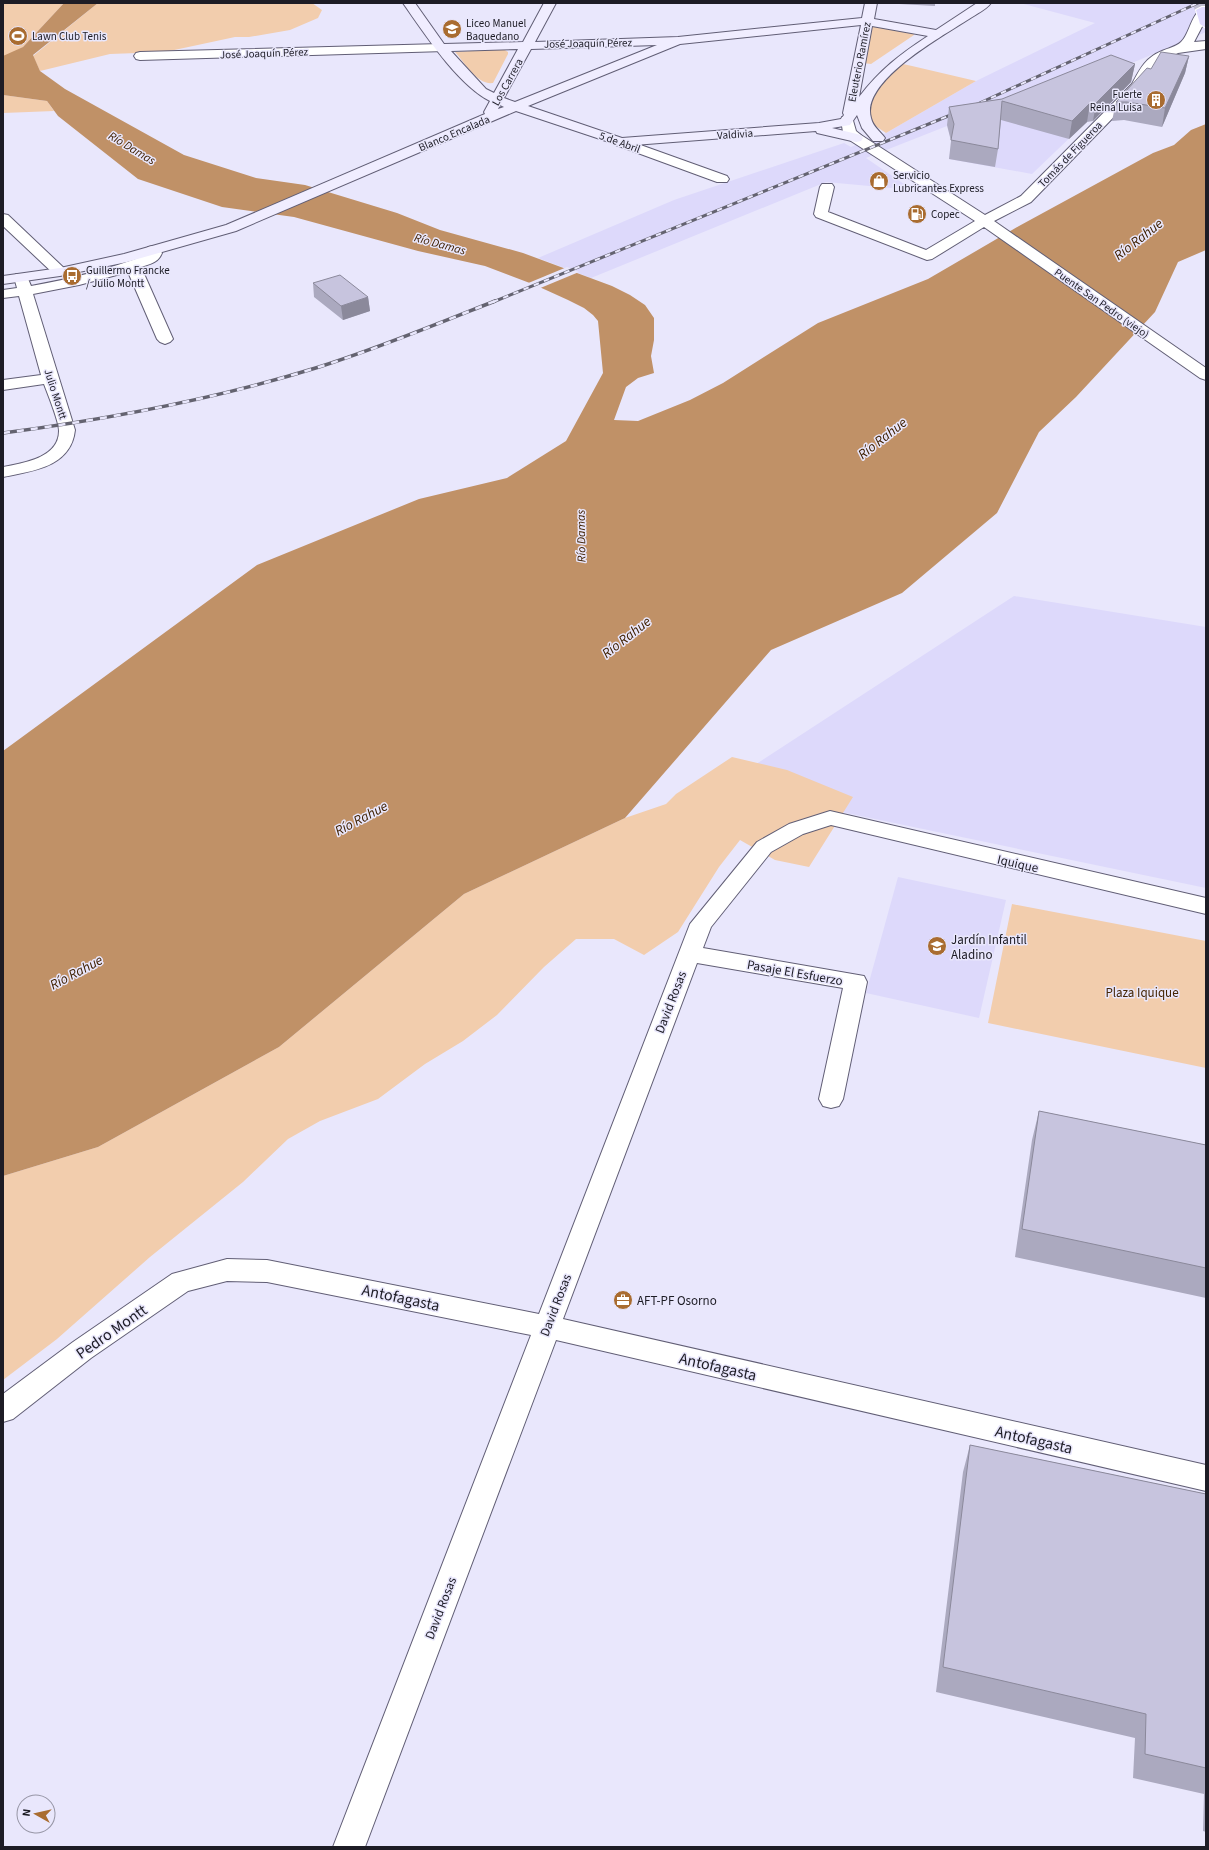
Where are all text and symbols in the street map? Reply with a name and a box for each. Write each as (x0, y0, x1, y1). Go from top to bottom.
place label: Liceo Manuel Baquedano (466, 16, 526, 44)
school or university icon: Liceo Manuel Baquedano (441, 18, 463, 40)
street label: Eleuterio Ramírez (844, 21, 875, 103)
sports icon: Lawn Club Tenis (7, 25, 29, 47)
place label: Lawn Club Tenis (32, 29, 107, 44)
street label: José Joaquín Pérez (544, 35, 633, 52)
street label: José Joaquín Pérez (220, 44, 309, 63)
street label: Los Carrera (488, 56, 527, 109)
place label: Fuerte Reina Luisa (1090, 87, 1143, 115)
building icon: Fuerte Reina Luisa (1145, 89, 1167, 111)
street label: Blanco Encalada (416, 112, 492, 155)
street label: Tomás de Figueroa (1035, 118, 1106, 191)
street label: Valdivia (717, 126, 753, 143)
water label: Río Damas (105, 128, 159, 169)
street label: 5 de Abril (597, 128, 643, 157)
place label: Servicio Lubricantes Express (893, 168, 984, 196)
shop icon: Servicio Lubricantes Express (868, 170, 890, 192)
fuel station icon: Copec (906, 203, 928, 225)
place label: Copec (931, 207, 960, 222)
water label: Río Rahue (1110, 214, 1168, 265)
water label: Río Damas (412, 229, 468, 260)
place label: Guillermo Francke / Julio Montt (86, 263, 170, 291)
bus stop icon: Guillermo Francke / Julio Montt (61, 265, 83, 287)
street label: Puente San Pedro (viejo) (1051, 265, 1152, 342)
street label: Julio Montt (40, 367, 71, 422)
water label: Río Rahue (854, 413, 912, 464)
water label: Río Damas (573, 509, 590, 562)
water label: Río Rahue (598, 612, 656, 663)
water label: Río Rahue (331, 796, 392, 841)
street label: Iquique (995, 851, 1040, 877)
place label: Jardín Infantil Aladino (951, 931, 1027, 964)
school or university icon: Jardín Infantil Aladino (926, 935, 948, 957)
water label: Río Rahue (46, 950, 107, 995)
street label: Pasaje El Esfuerzo (746, 956, 844, 990)
street label: David Rosas (651, 968, 691, 1036)
park label: Plaza Iquique (1105, 984, 1179, 1002)
street label: David Rosas (536, 1271, 576, 1339)
street label: Antofagasta (360, 1279, 442, 1317)
office icon: AFT-PF Osorno (612, 1289, 634, 1311)
place label: AFT-PF Osorno (637, 1292, 717, 1310)
street label: Pedro Montt (72, 1299, 152, 1364)
street label: Antofagasta (677, 1347, 759, 1387)
street label: Antofagasta (993, 1420, 1075, 1460)
street label: David Rosas (421, 1574, 461, 1642)
north arrow (16, 1794, 56, 1834)
text: N (19, 1808, 35, 1817)

